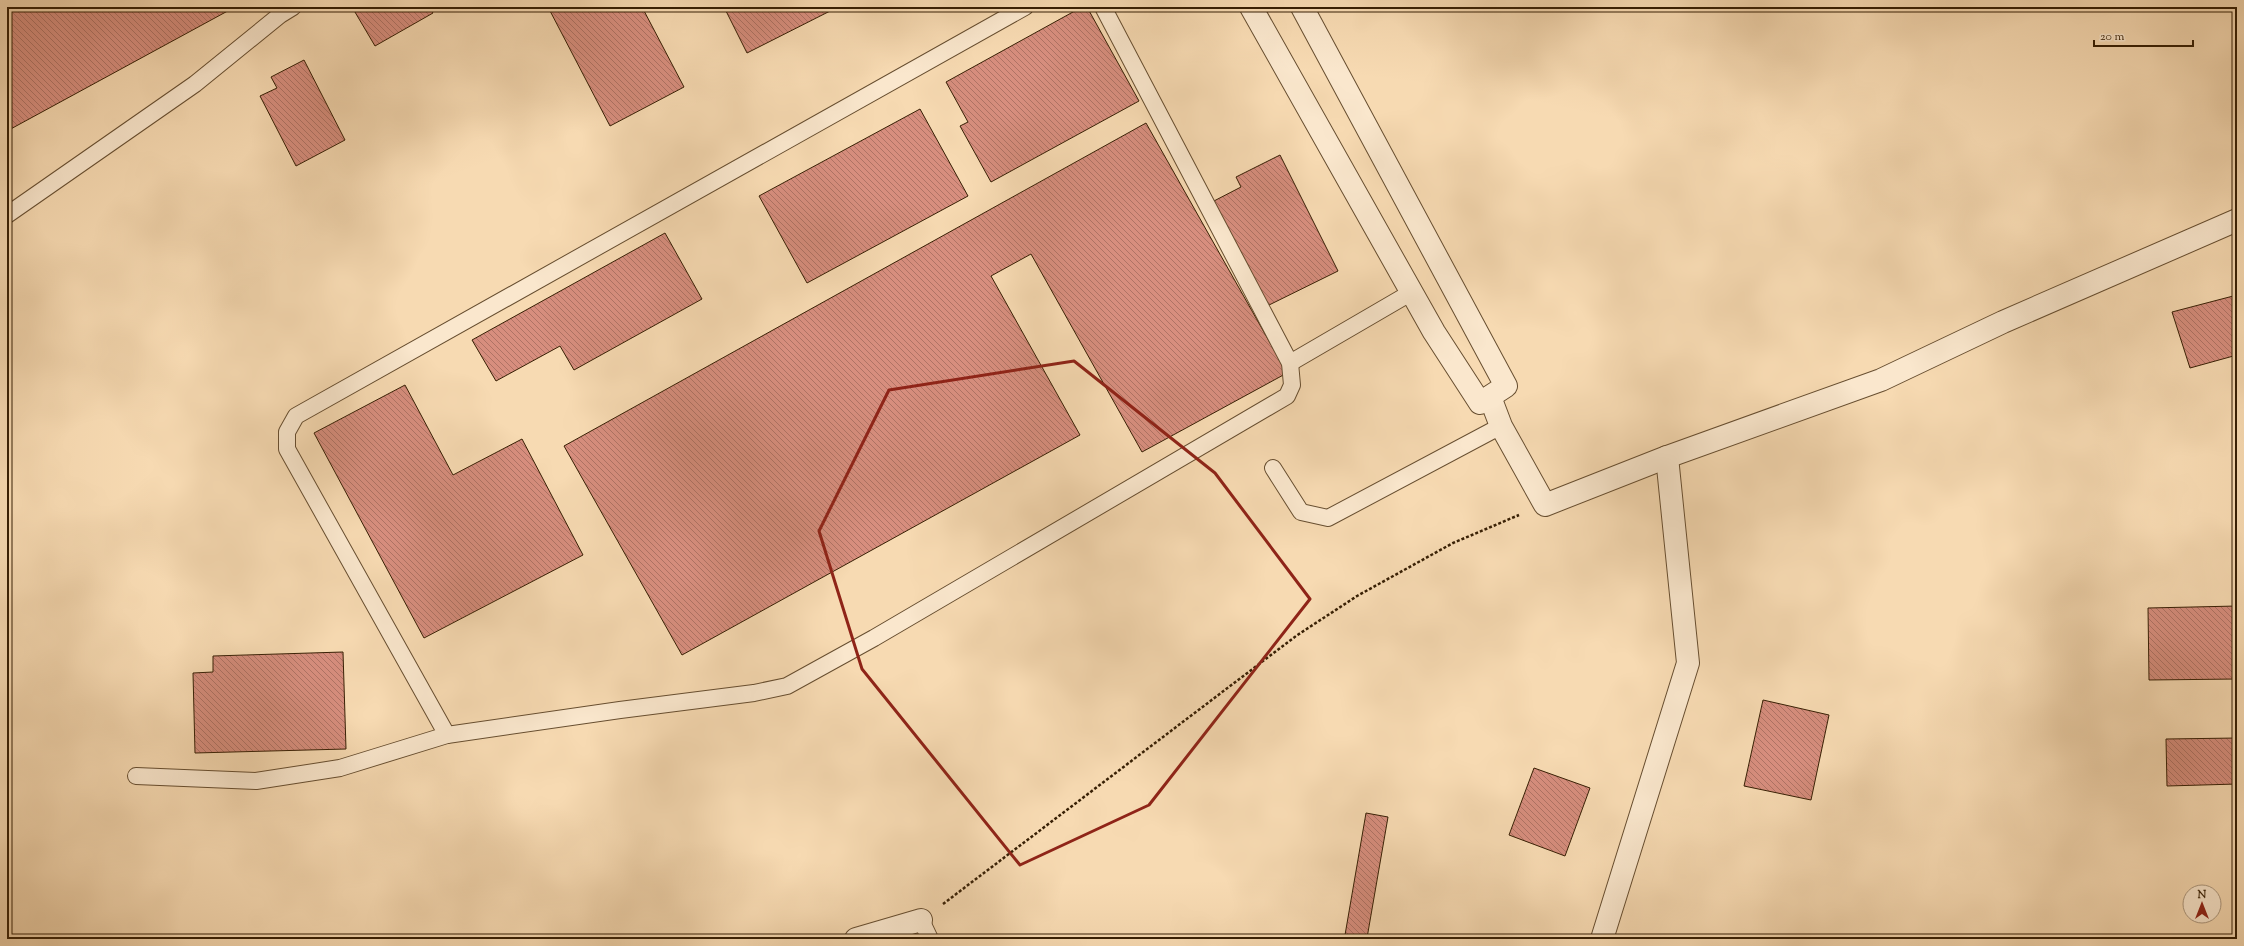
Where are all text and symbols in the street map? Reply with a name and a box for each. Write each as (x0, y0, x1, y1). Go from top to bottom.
scale bar (2094, 22, 2193, 48)
text: 20 m (2100, 28, 2125, 46)
north arrow (2182, 884, 2222, 924)
text: N (2197, 887, 2207, 903)

